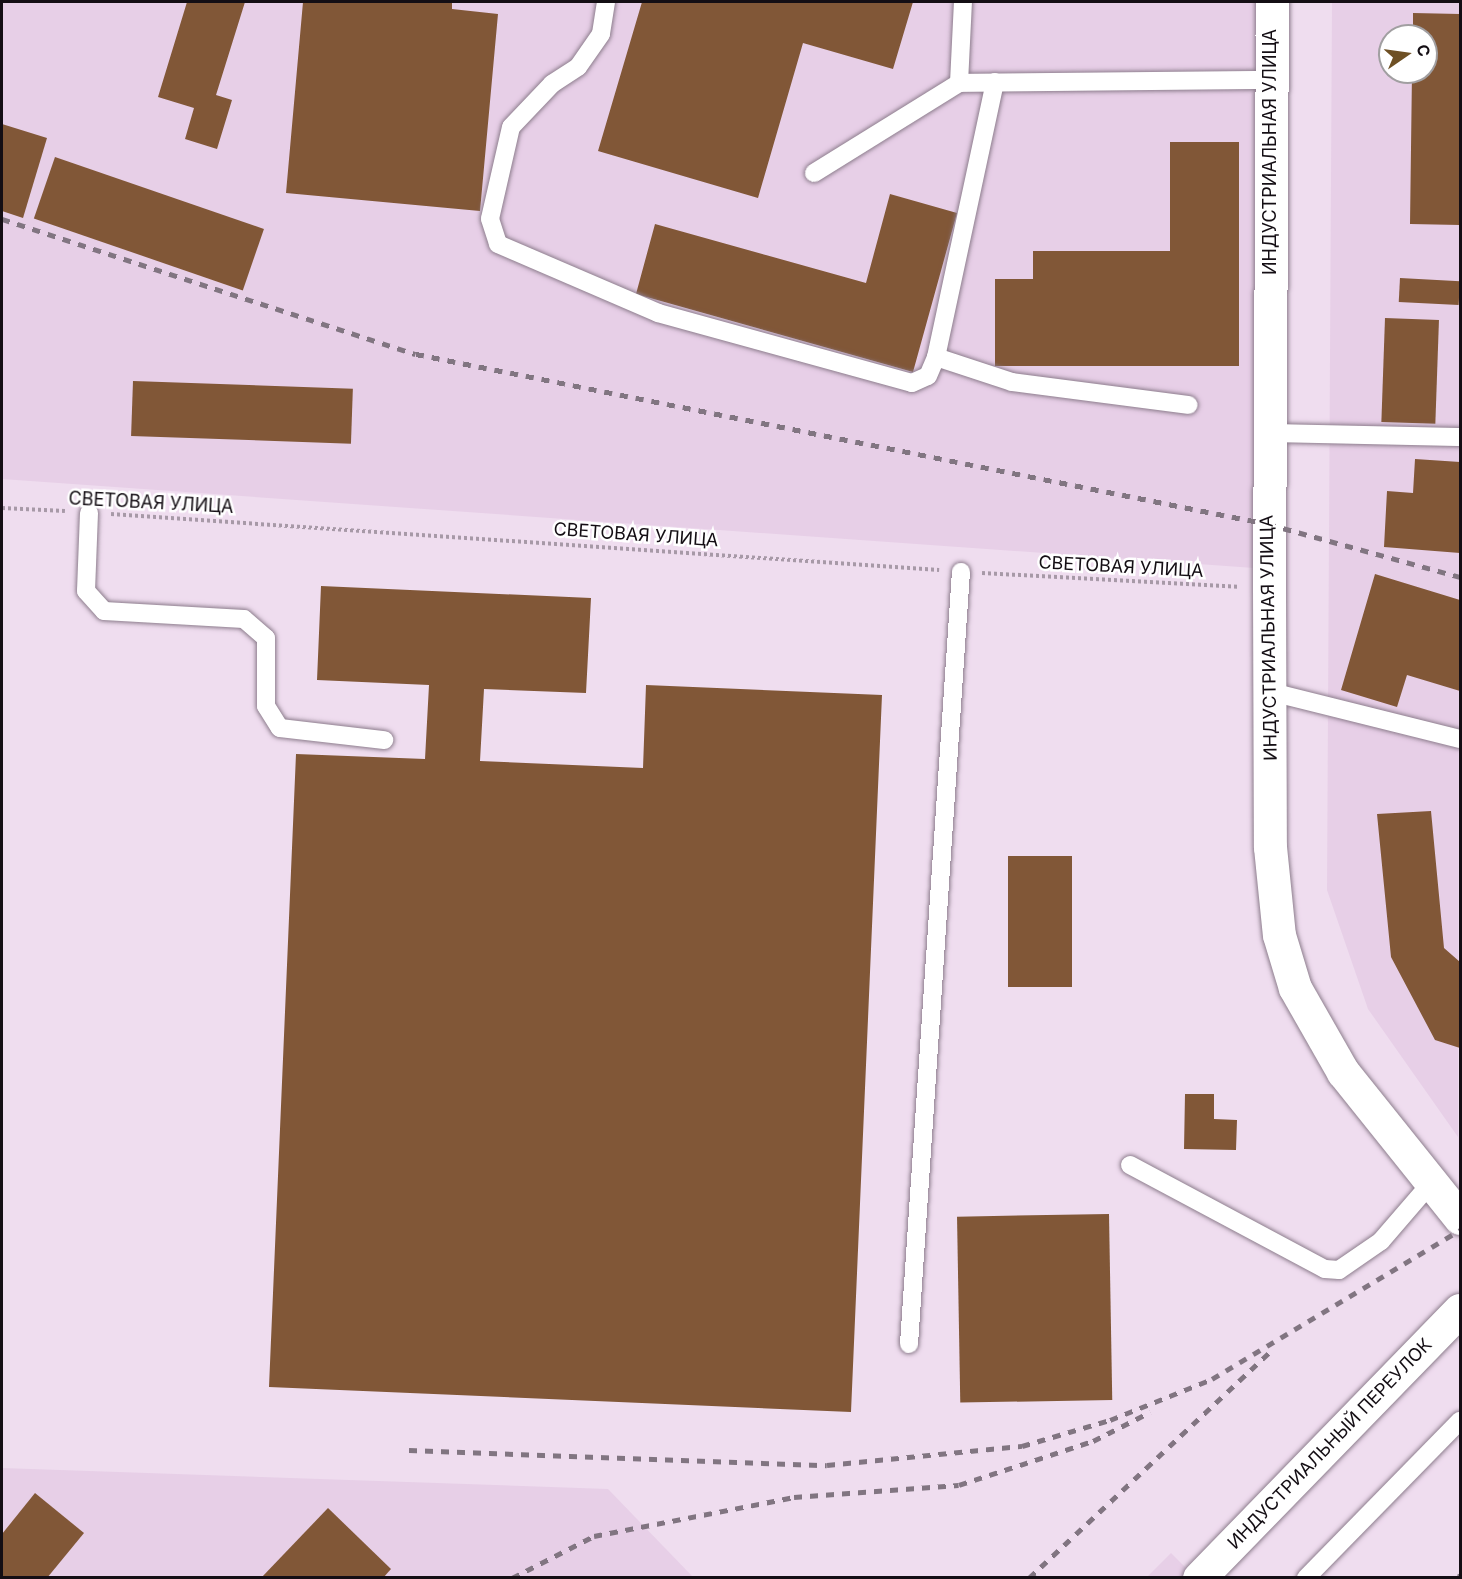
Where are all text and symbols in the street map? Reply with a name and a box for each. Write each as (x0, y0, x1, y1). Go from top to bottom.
north arrow (1378, 24, 1438, 84)
street label: ИНДУСТРИАЛЬНАЯ УЛИЦА (1259, 29, 1281, 275)
text: С (1413, 42, 1435, 58)
street label: СВЕТОВАЯ УЛИЦА (68, 488, 234, 518)
street label: ИНДУСТРИАЛЬНАЯ УЛИЦА (1256, 515, 1282, 761)
street label: СВЕТОВАЯ УЛИЦА (553, 518, 719, 552)
street label: СВЕТОВАЯ УЛИЦА (1038, 552, 1204, 582)
street label: ИНДУСТРИАЛЬНЫЙ ПЕРЕУЛОК (1223, 1334, 1437, 1554)

